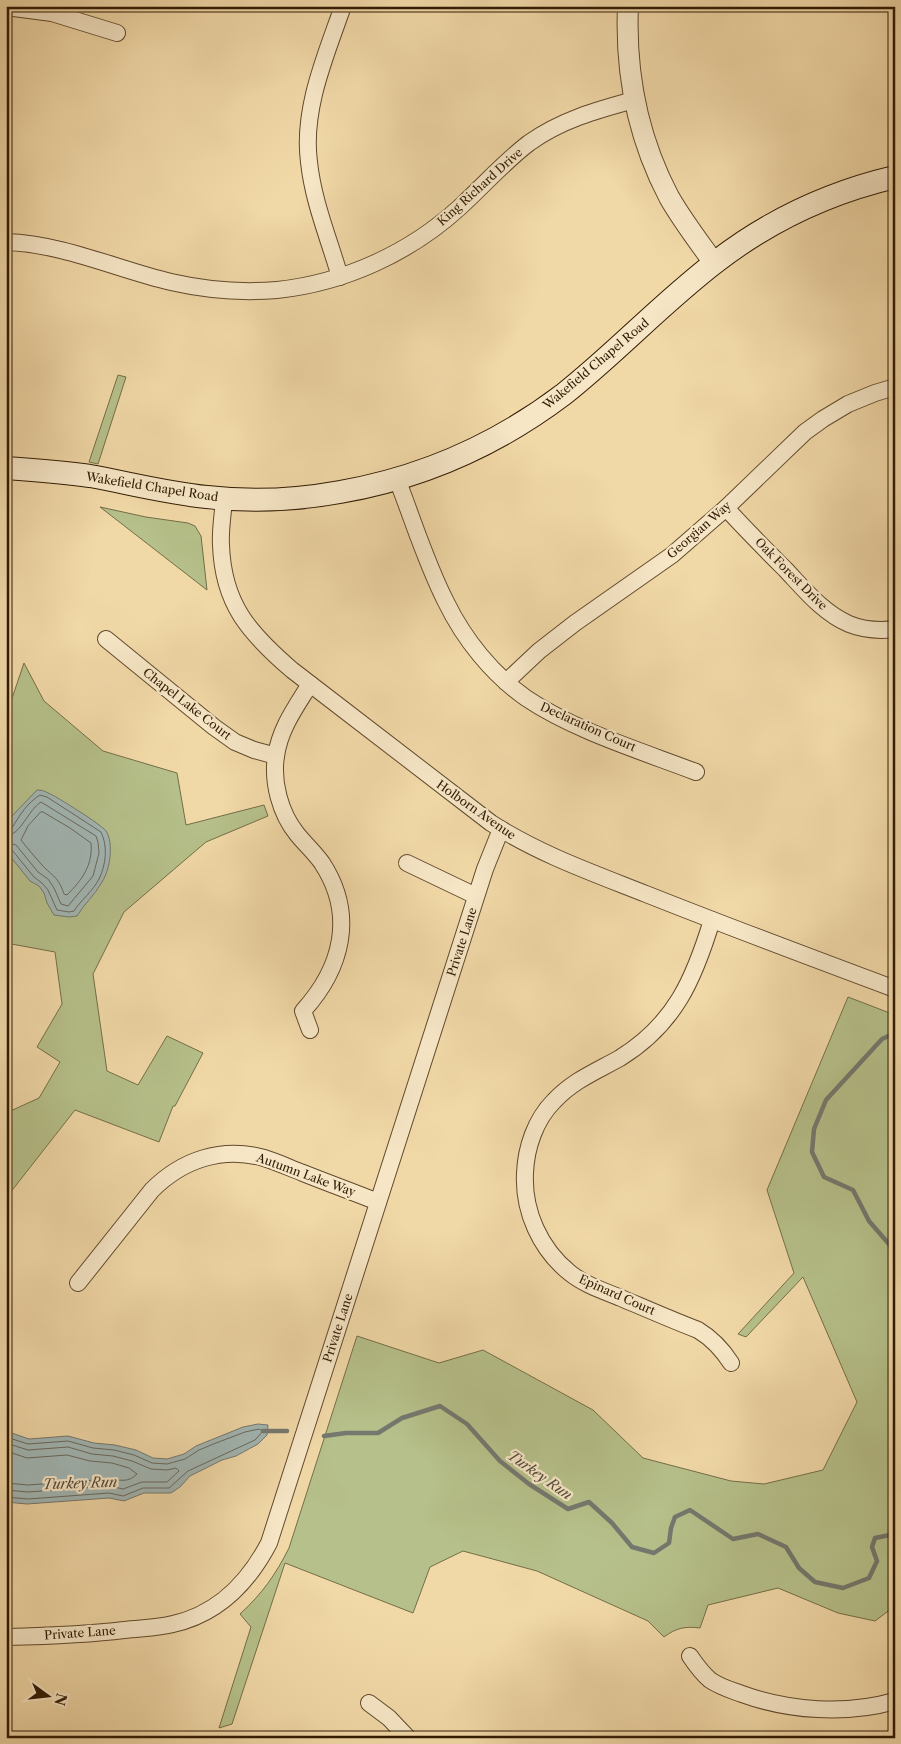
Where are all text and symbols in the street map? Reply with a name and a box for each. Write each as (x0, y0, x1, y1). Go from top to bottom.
street label: King Richard Drive (434, 144, 525, 229)
street label: Wakefield Chapel Road (539, 314, 652, 413)
street label: Wakefield Chapel Road (84, 468, 220, 504)
street label: Georgian Way (664, 497, 734, 562)
street label: Oak Forest Drive (752, 534, 831, 613)
street label: Chapel Lake Court (140, 664, 235, 743)
street label: Declaration Court (538, 699, 639, 755)
street label: Holborn Avenue (434, 777, 519, 843)
street label: Private Lane (443, 905, 480, 978)
street label: Autumn Lake Way (254, 1149, 358, 1200)
street label: Epinard Court (577, 1271, 658, 1318)
street label: Private Lane (319, 1291, 356, 1364)
water label: Turkey Run (504, 1446, 576, 1504)
water label: Turkey Run (42, 1473, 118, 1493)
street label: Private Lane (44, 1623, 116, 1642)
north arrow (22, 1672, 72, 1722)
text: N (50, 1691, 71, 1708)

